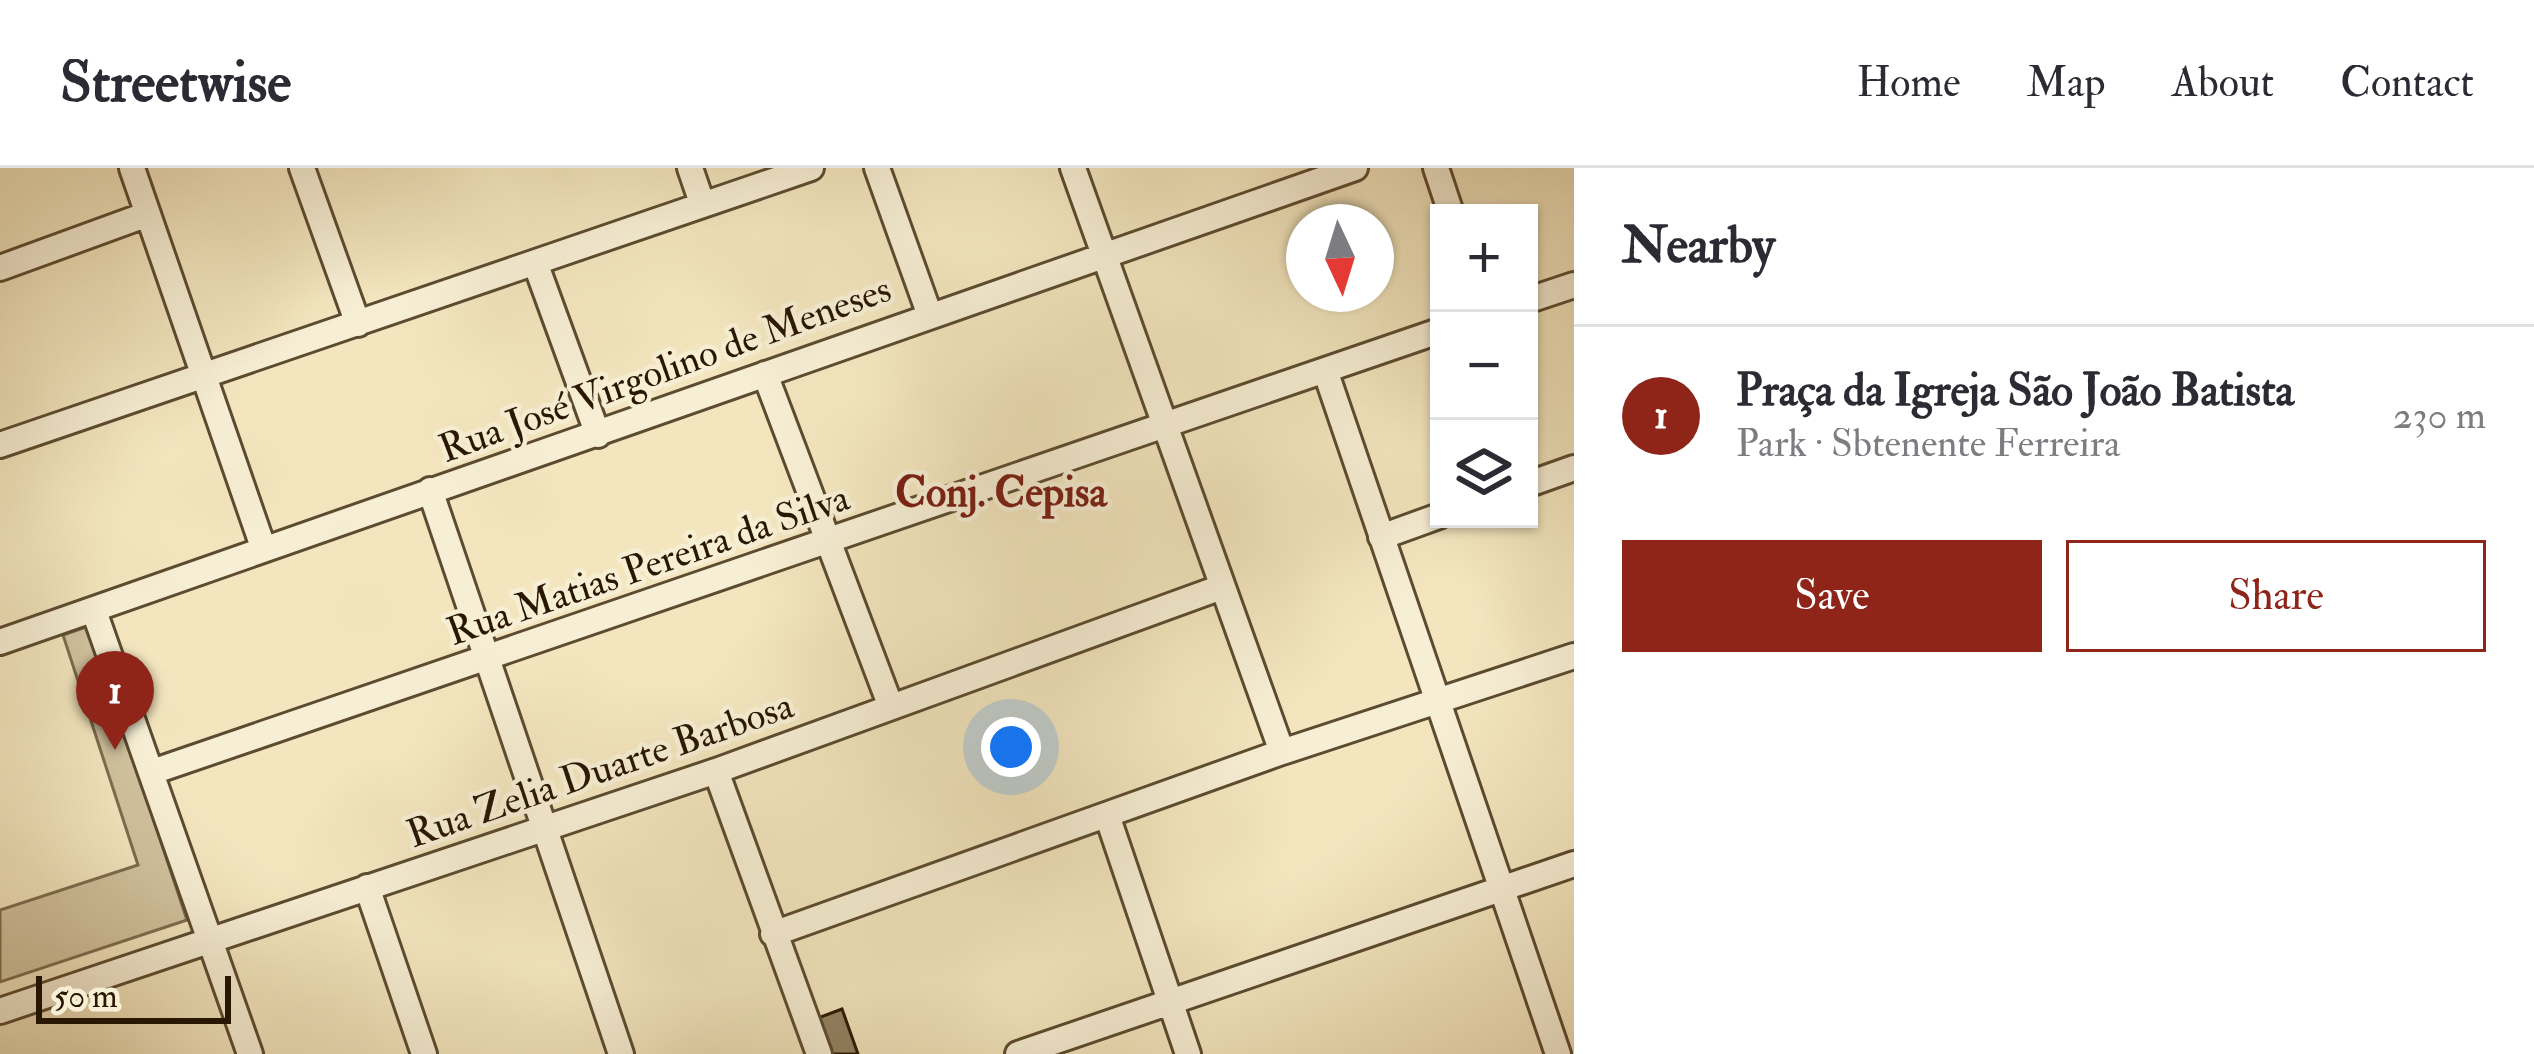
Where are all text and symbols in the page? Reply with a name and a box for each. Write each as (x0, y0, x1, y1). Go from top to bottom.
text: Streetwise (60, 47, 291, 119)
text: Home (1856, 57, 1961, 109)
text: Map (2027, 57, 2105, 109)
text: About (2171, 57, 2274, 109)
text: Contact (2340, 57, 2474, 109)
north arrow (1286, 204, 1394, 312)
map controls (1430, 204, 1538, 528)
button: + (1430, 204, 1538, 312)
text: Nearby (1622, 214, 1775, 278)
street label: Rua José Virgolino de Meneses (432, 264, 898, 474)
button: − (1430, 312, 1538, 420)
text: Praça da Igreja São João Batista (1736, 363, 2294, 419)
text: 1 (1654, 391, 1668, 440)
text: 230 m (2393, 391, 2486, 440)
text: Park · Sbtenente Ferreira (1736, 419, 2120, 468)
button: layers (1430, 420, 1538, 528)
district label: Conj. Cepisa (895, 467, 1108, 519)
street label: Rua Matias Pereira da Silva (441, 473, 856, 657)
button: Save (1622, 540, 2042, 652)
button: Share (2066, 540, 2486, 652)
pin: 1 (76, 651, 154, 750)
street label: Rua Zelia Duarte Barbosa (400, 681, 800, 859)
your location (981, 717, 1041, 777)
scale bar (36, 970, 231, 1023)
text: 50 m (54, 976, 118, 1017)

